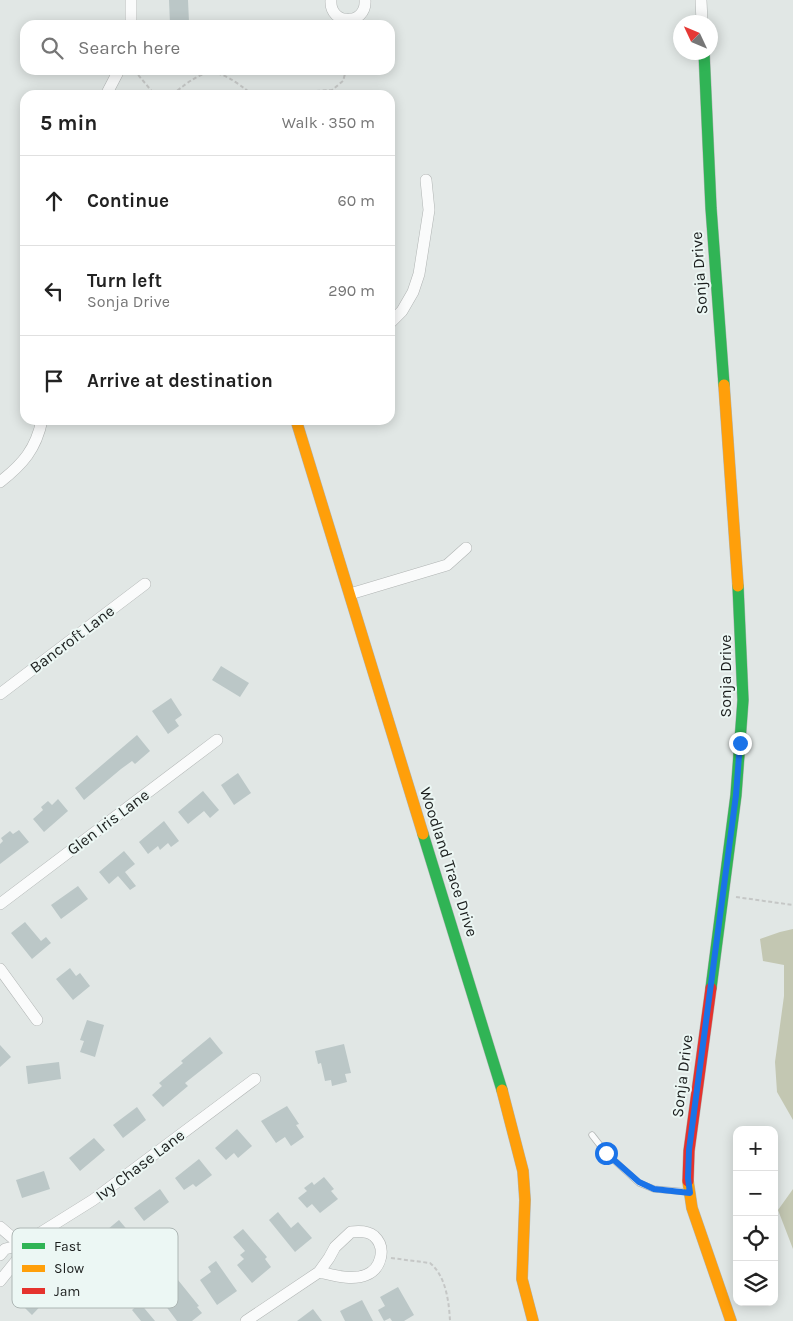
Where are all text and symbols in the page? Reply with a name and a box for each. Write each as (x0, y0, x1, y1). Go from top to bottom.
north arrow (673, 15, 718, 60)
search box (20, 20, 395, 75)
icon: search (38, 34, 66, 62)
text: Search here (78, 37, 180, 59)
text: 5 min (40, 111, 97, 135)
text: Walk · 350 m (282, 113, 375, 132)
icon: ahead (40, 187, 68, 215)
text: Continue (87, 190, 169, 212)
text: 60 m (338, 191, 375, 210)
street label: Sonja Drive (687, 231, 711, 315)
text: Turn left (87, 270, 162, 292)
icon: left (40, 277, 68, 305)
text: 290 m (328, 281, 375, 300)
text: Sonja Drive (87, 292, 170, 311)
icon: arrive (40, 367, 68, 395)
text: Arrive at destination (87, 370, 273, 392)
street label: Bancroft Lane (26, 601, 118, 677)
street label: Sonja Drive (716, 634, 735, 718)
route end (729, 732, 752, 755)
street label: Glen Iris Lane (63, 785, 153, 859)
street label: Woodland Trace Drive (416, 785, 482, 939)
street label: Sonja Drive (668, 1034, 696, 1118)
street label: Ivy Chase Lane (92, 1125, 188, 1205)
map controls (733, 1126, 778, 1306)
button: + (733, 1126, 778, 1171)
route start (595, 1142, 618, 1165)
button: − (733, 1171, 778, 1216)
button: locate (733, 1216, 778, 1261)
legend (12, 1228, 178, 1308)
text: Fast (54, 1238, 81, 1255)
text: Slow (54, 1260, 84, 1277)
button: layers (733, 1261, 778, 1306)
text: Jam (54, 1283, 80, 1300)

